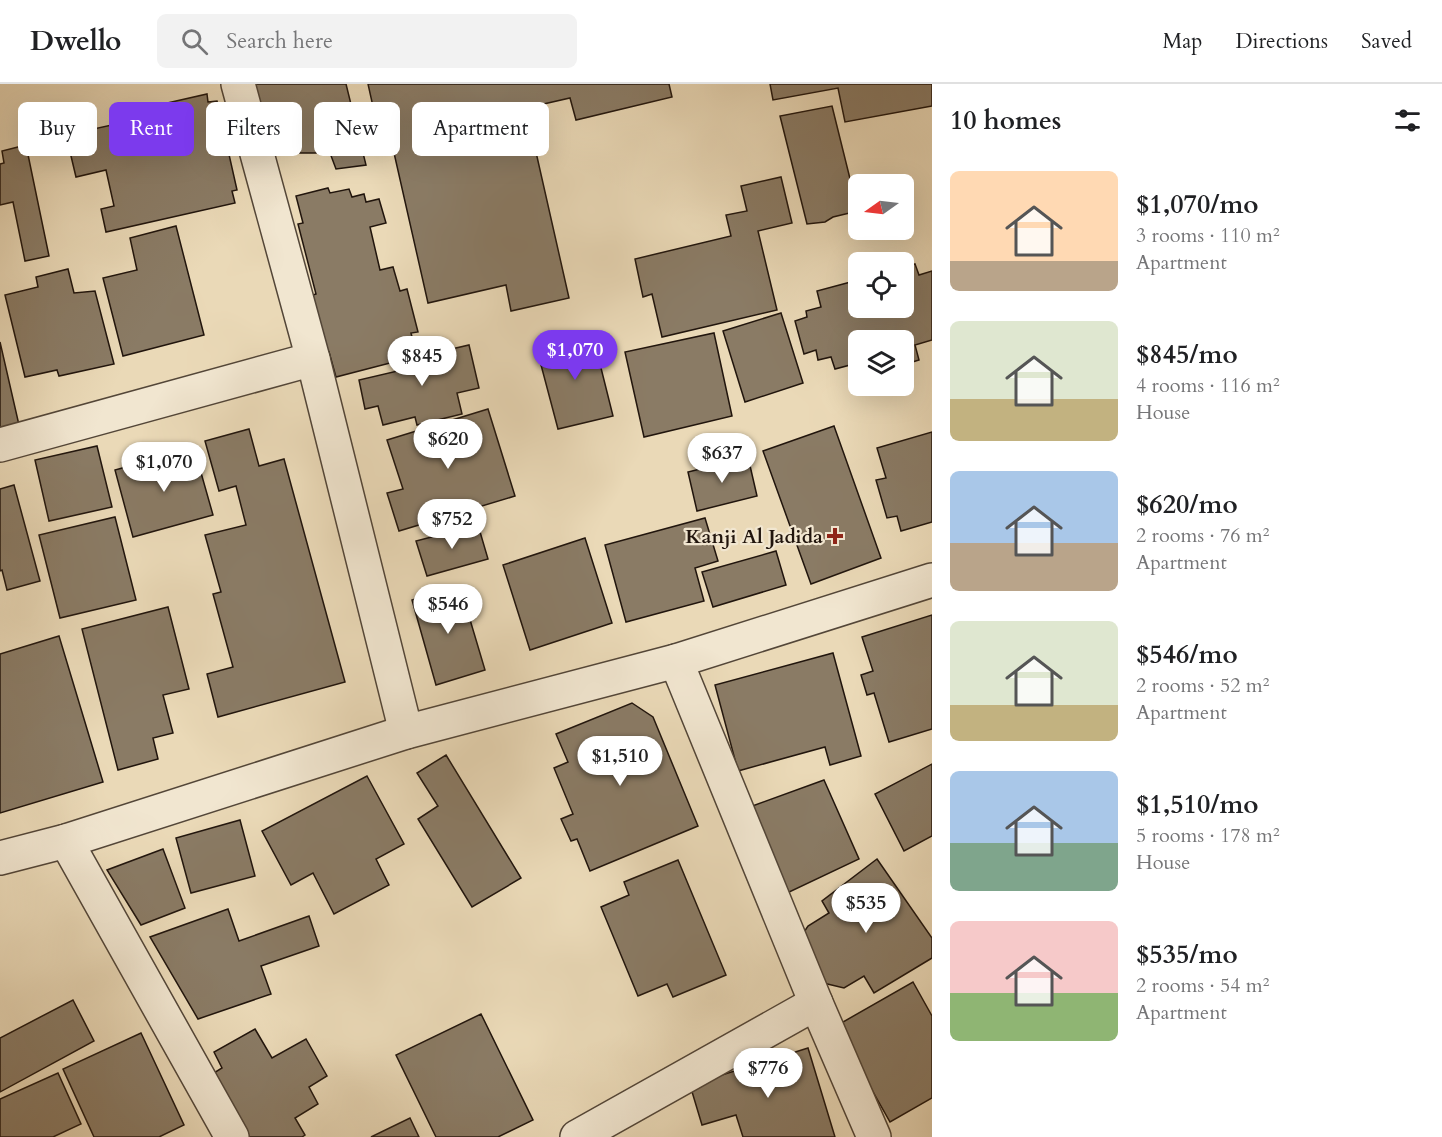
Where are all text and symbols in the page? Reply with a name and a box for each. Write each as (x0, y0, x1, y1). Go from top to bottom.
search box (157, 14, 577, 68)
text: Dwello (30, 22, 121, 60)
icon: search (178, 25, 211, 58)
text: Search here (226, 26, 333, 56)
text: Map (1162, 27, 1202, 56)
text: Directions (1235, 27, 1328, 56)
text: Saved (1361, 27, 1412, 56)
chip: Buy (18, 102, 97, 156)
chip: Rent (109, 102, 194, 156)
chip: Filters (206, 102, 302, 156)
chip: New (314, 102, 400, 156)
chip: Apartment (412, 102, 549, 156)
text: 10 homes (950, 103, 1061, 138)
icon: filters (1391, 104, 1424, 137)
north arrow (848, 174, 914, 240)
map controls (848, 174, 914, 396)
text: $1,070/mo (1136, 187, 1259, 222)
icon: home (998, 195, 1070, 267)
text: 3 rooms · 110 m² (1136, 222, 1280, 249)
text: Apartment (1136, 249, 1227, 276)
button: locate (848, 252, 914, 318)
pin: $1,070 (526, 330, 624, 381)
button: layers (848, 330, 914, 396)
pin: $845 (386, 336, 458, 387)
text: $1,070 (546, 336, 604, 363)
text: $845/mo (1136, 337, 1238, 372)
text: $845 (402, 342, 442, 369)
icon: home (998, 345, 1070, 417)
text: 4 rooms · 116 m² (1136, 372, 1280, 399)
text: House (1136, 399, 1190, 426)
pin: $620 (412, 419, 484, 470)
text: $620 (428, 425, 468, 452)
pin: $637 (686, 433, 758, 484)
text: $637 (702, 439, 742, 466)
pin: $1,070 (115, 442, 213, 493)
text: $1,070 (135, 448, 193, 475)
text: $620/mo (1136, 487, 1238, 522)
icon: home (998, 495, 1070, 567)
pin: $752 (416, 499, 488, 550)
text: $752 (432, 505, 472, 532)
text: 2 rooms · 76 m² (1136, 522, 1269, 549)
place label: Kanji Al Jadida (685, 523, 823, 550)
marker: Kanji Al Jadida (828, 529, 842, 543)
text: Apartment (1136, 549, 1227, 576)
pin: $546 (412, 584, 484, 635)
text: $546 (428, 590, 468, 617)
text: $546/mo (1136, 637, 1238, 672)
icon: home (998, 645, 1070, 717)
text: 2 rooms · 52 m² (1136, 672, 1269, 699)
text: Apartment (1136, 699, 1227, 726)
pin: $1,510 (571, 736, 669, 787)
text: $1,510 (591, 742, 649, 769)
text: $1,510/mo (1136, 787, 1259, 822)
icon: home (998, 795, 1070, 867)
text: 5 rooms · 178 m² (1136, 822, 1280, 849)
text: House (1136, 849, 1190, 876)
pin: $535 (830, 883, 902, 934)
text: $535 (846, 889, 886, 916)
text: $535/mo (1136, 937, 1238, 972)
icon: home (998, 945, 1070, 1017)
text: 2 rooms · 54 m² (1136, 972, 1269, 999)
text: Apartment (1136, 999, 1227, 1026)
pin: $776 (732, 1048, 804, 1099)
text: $776 (748, 1054, 788, 1081)

